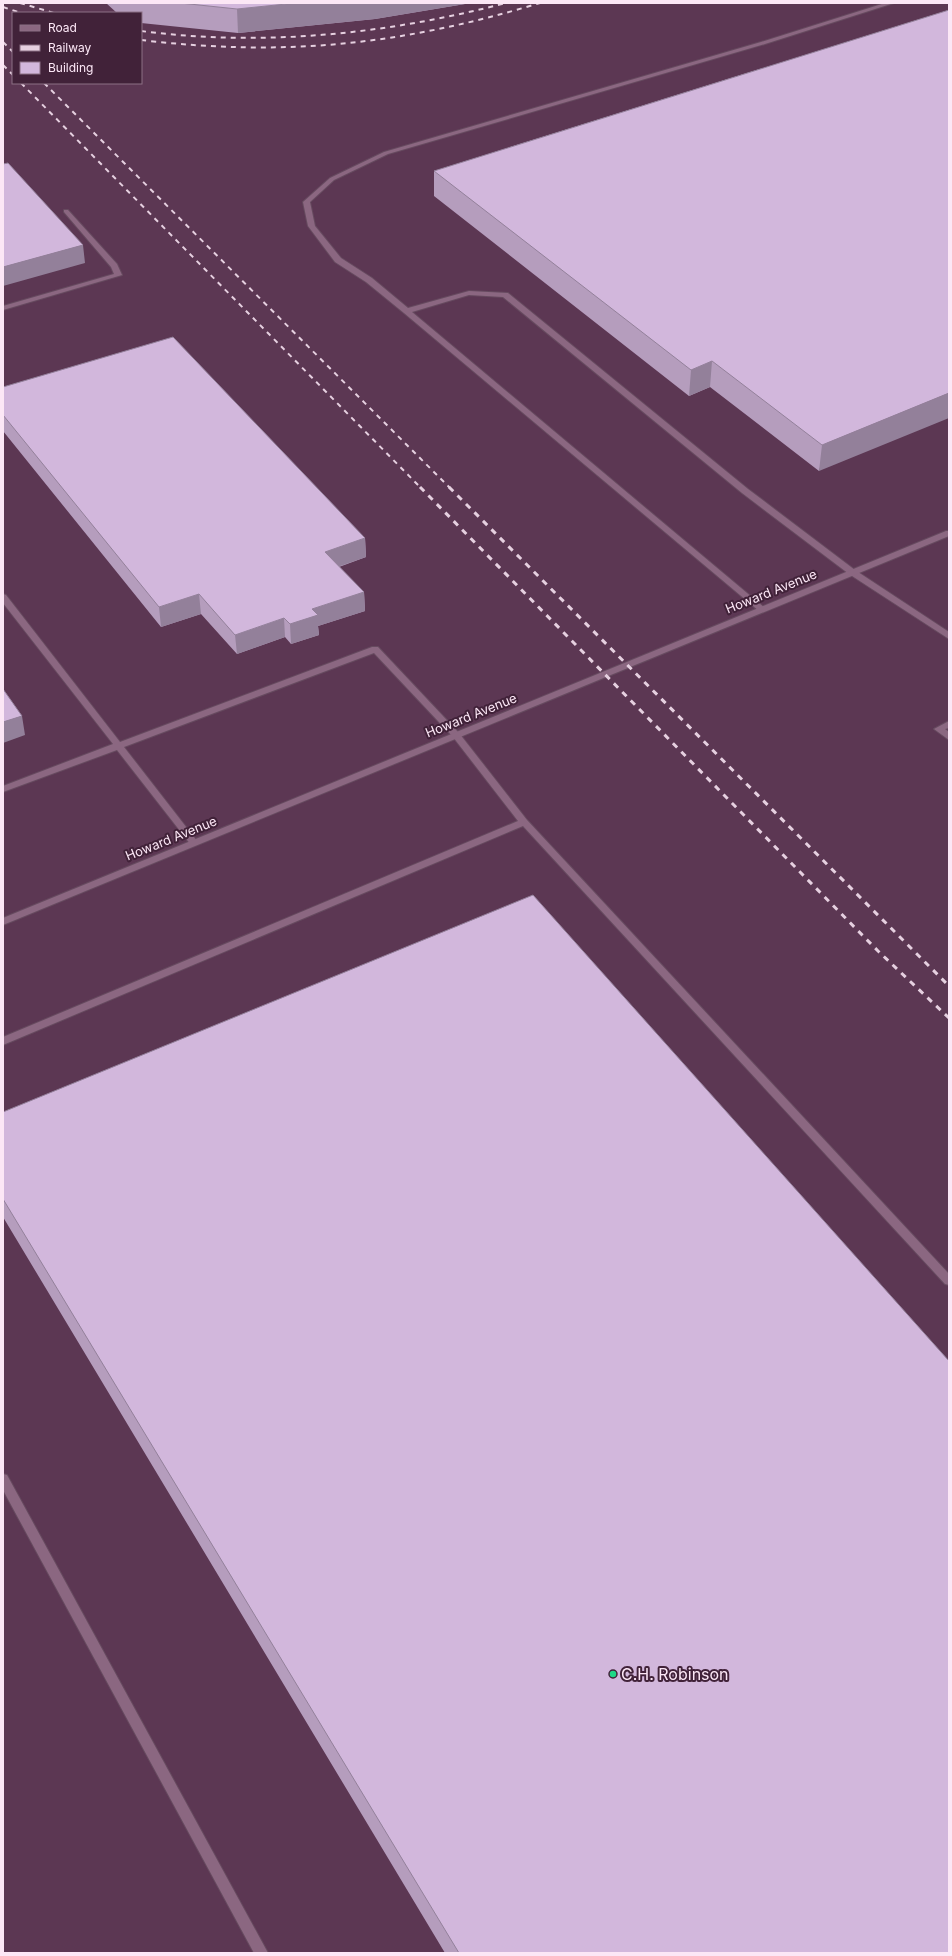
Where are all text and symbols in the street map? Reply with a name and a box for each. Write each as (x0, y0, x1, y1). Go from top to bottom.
legend (12, 12, 142, 84)
text: Road (48, 20, 77, 35)
text: Railway (48, 40, 92, 55)
text: Building (48, 60, 93, 75)
street label: Howard Avenue (723, 565, 819, 617)
street label: Howard Avenue (423, 689, 519, 741)
street label: Howard Avenue (123, 812, 219, 864)
place label: C.H. Robinson (621, 1664, 729, 1684)
marker: C.H. Robinson (608, 1669, 618, 1679)

